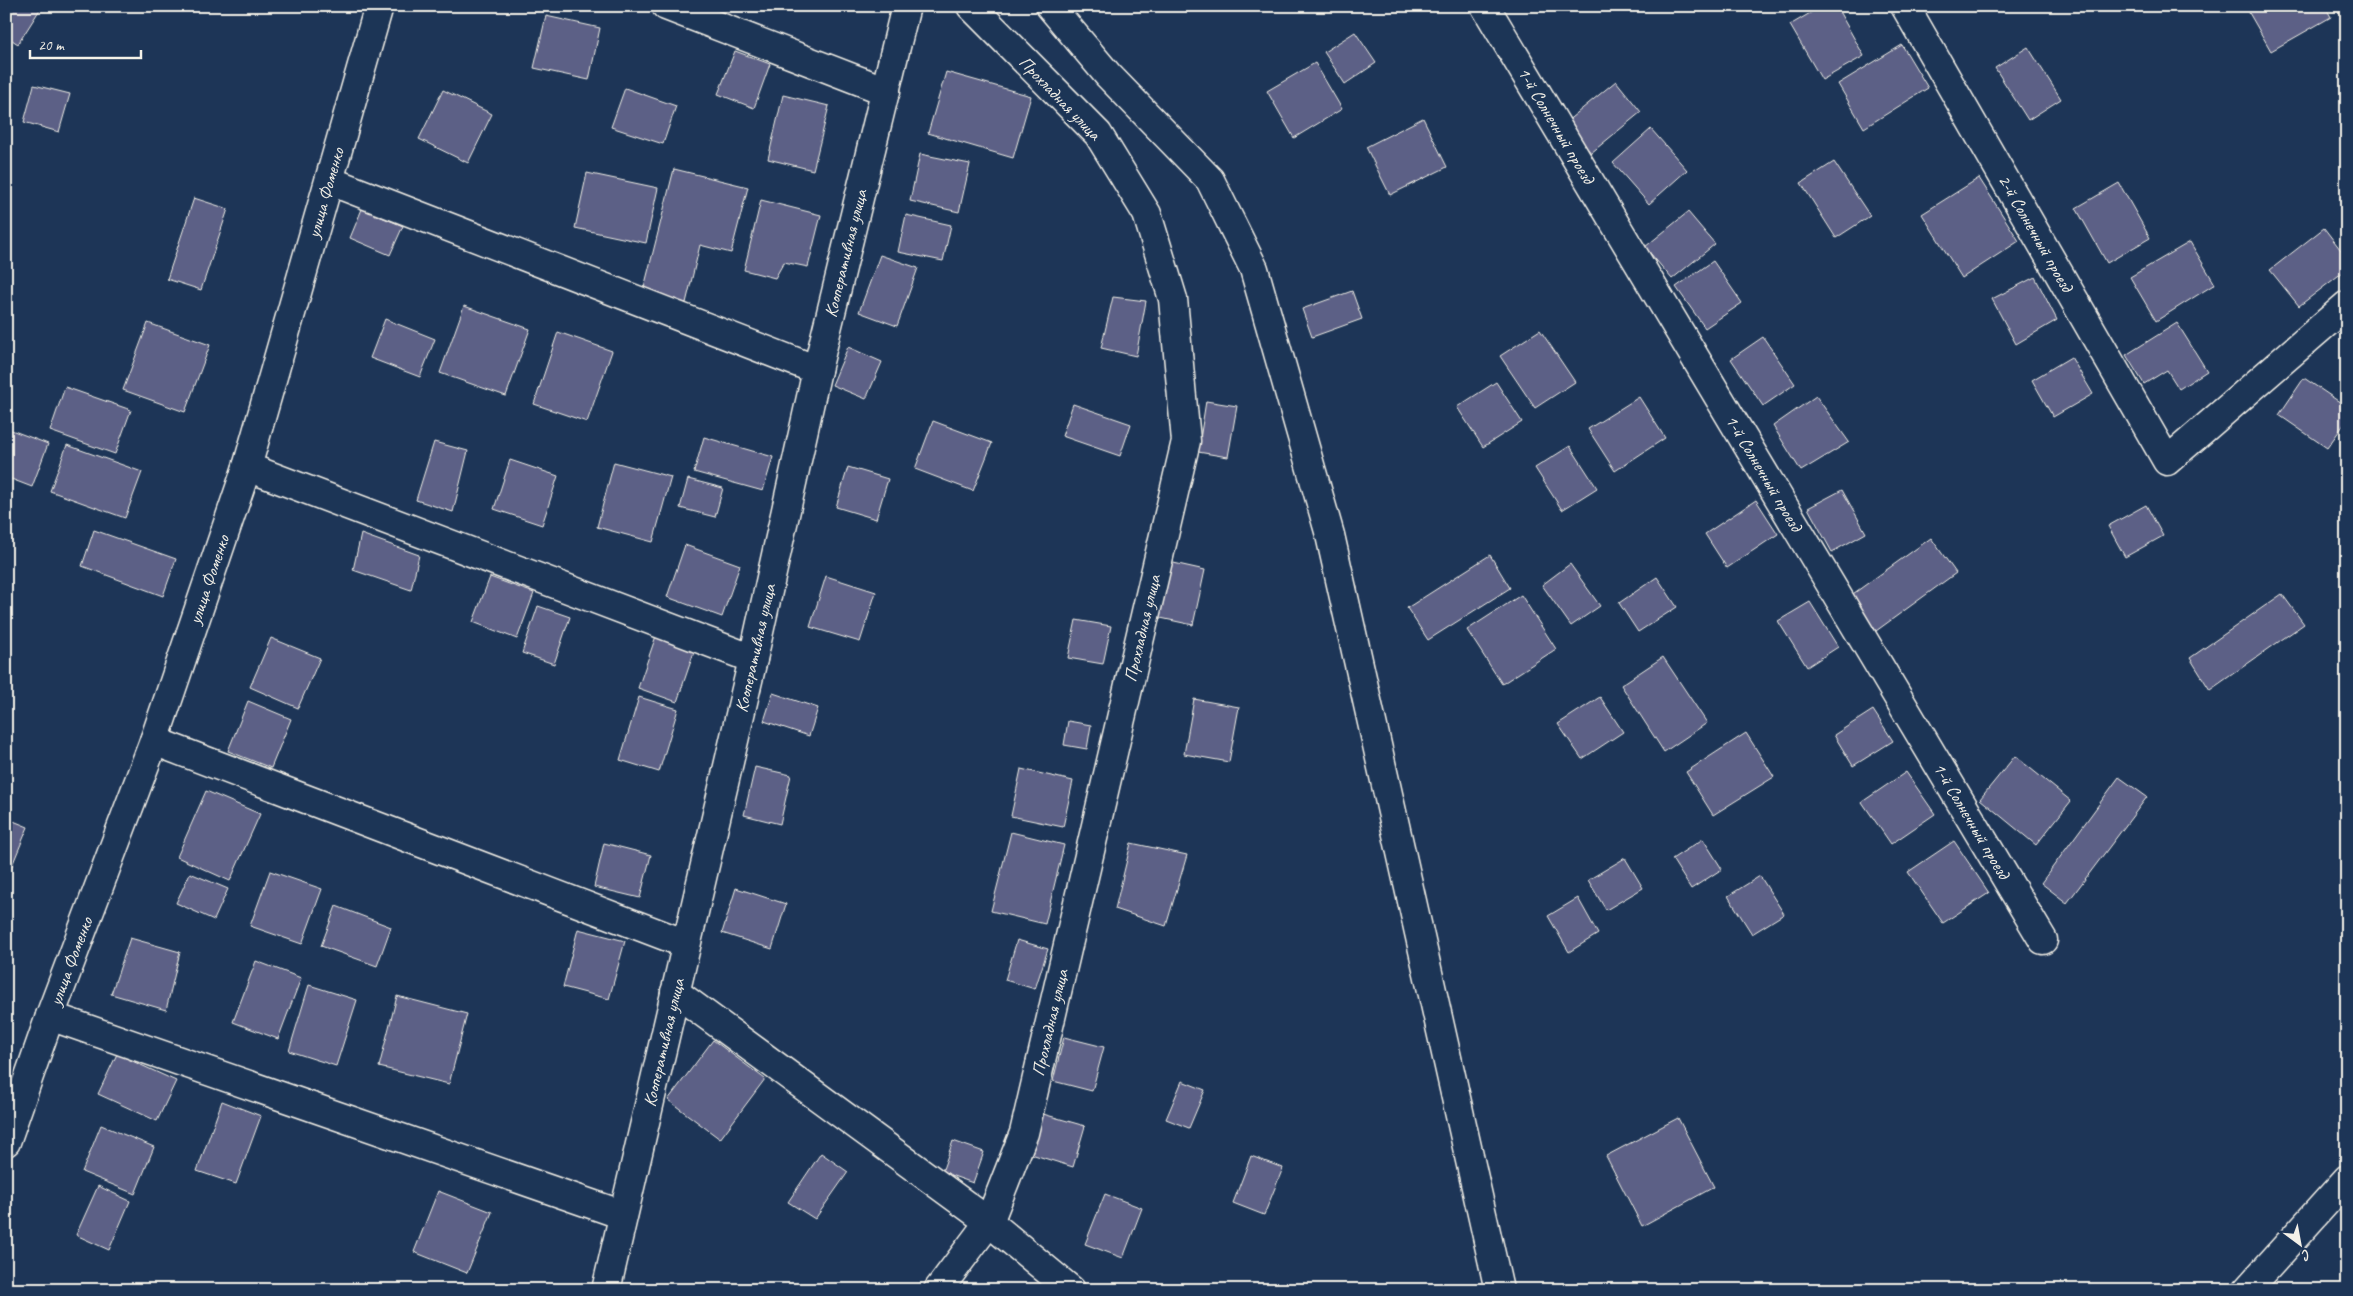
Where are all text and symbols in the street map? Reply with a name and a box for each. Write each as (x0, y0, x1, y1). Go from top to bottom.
scale bar (30, 28, 141, 60)
text: 20 m (38, 36, 65, 55)
street label: Прохладная улица (1014, 51, 1106, 146)
street label: 1-й Солнечный проезд (1513, 63, 1600, 189)
street label: улица Фоменко (302, 144, 349, 241)
street label: 2-й Солнечный проезд (1993, 170, 2079, 297)
street label: Кооперативная улица (819, 186, 872, 319)
street label: 1-й Солнечный проезд (1721, 411, 1808, 537)
street label: улица Фоменко (183, 531, 235, 628)
street label: Прохладная улица (1119, 572, 1166, 684)
street label: Кооперативная улица (730, 581, 781, 714)
street label: 1-й Солнечный проезд (1928, 758, 2016, 884)
street label: улица Фоменко (44, 912, 98, 1009)
street label: Прохладная улица (1027, 966, 1073, 1078)
street label: Кооперативная улица (638, 975, 689, 1109)
north arrow (2276, 1218, 2326, 1268)
text: С (2297, 1246, 2314, 1265)

